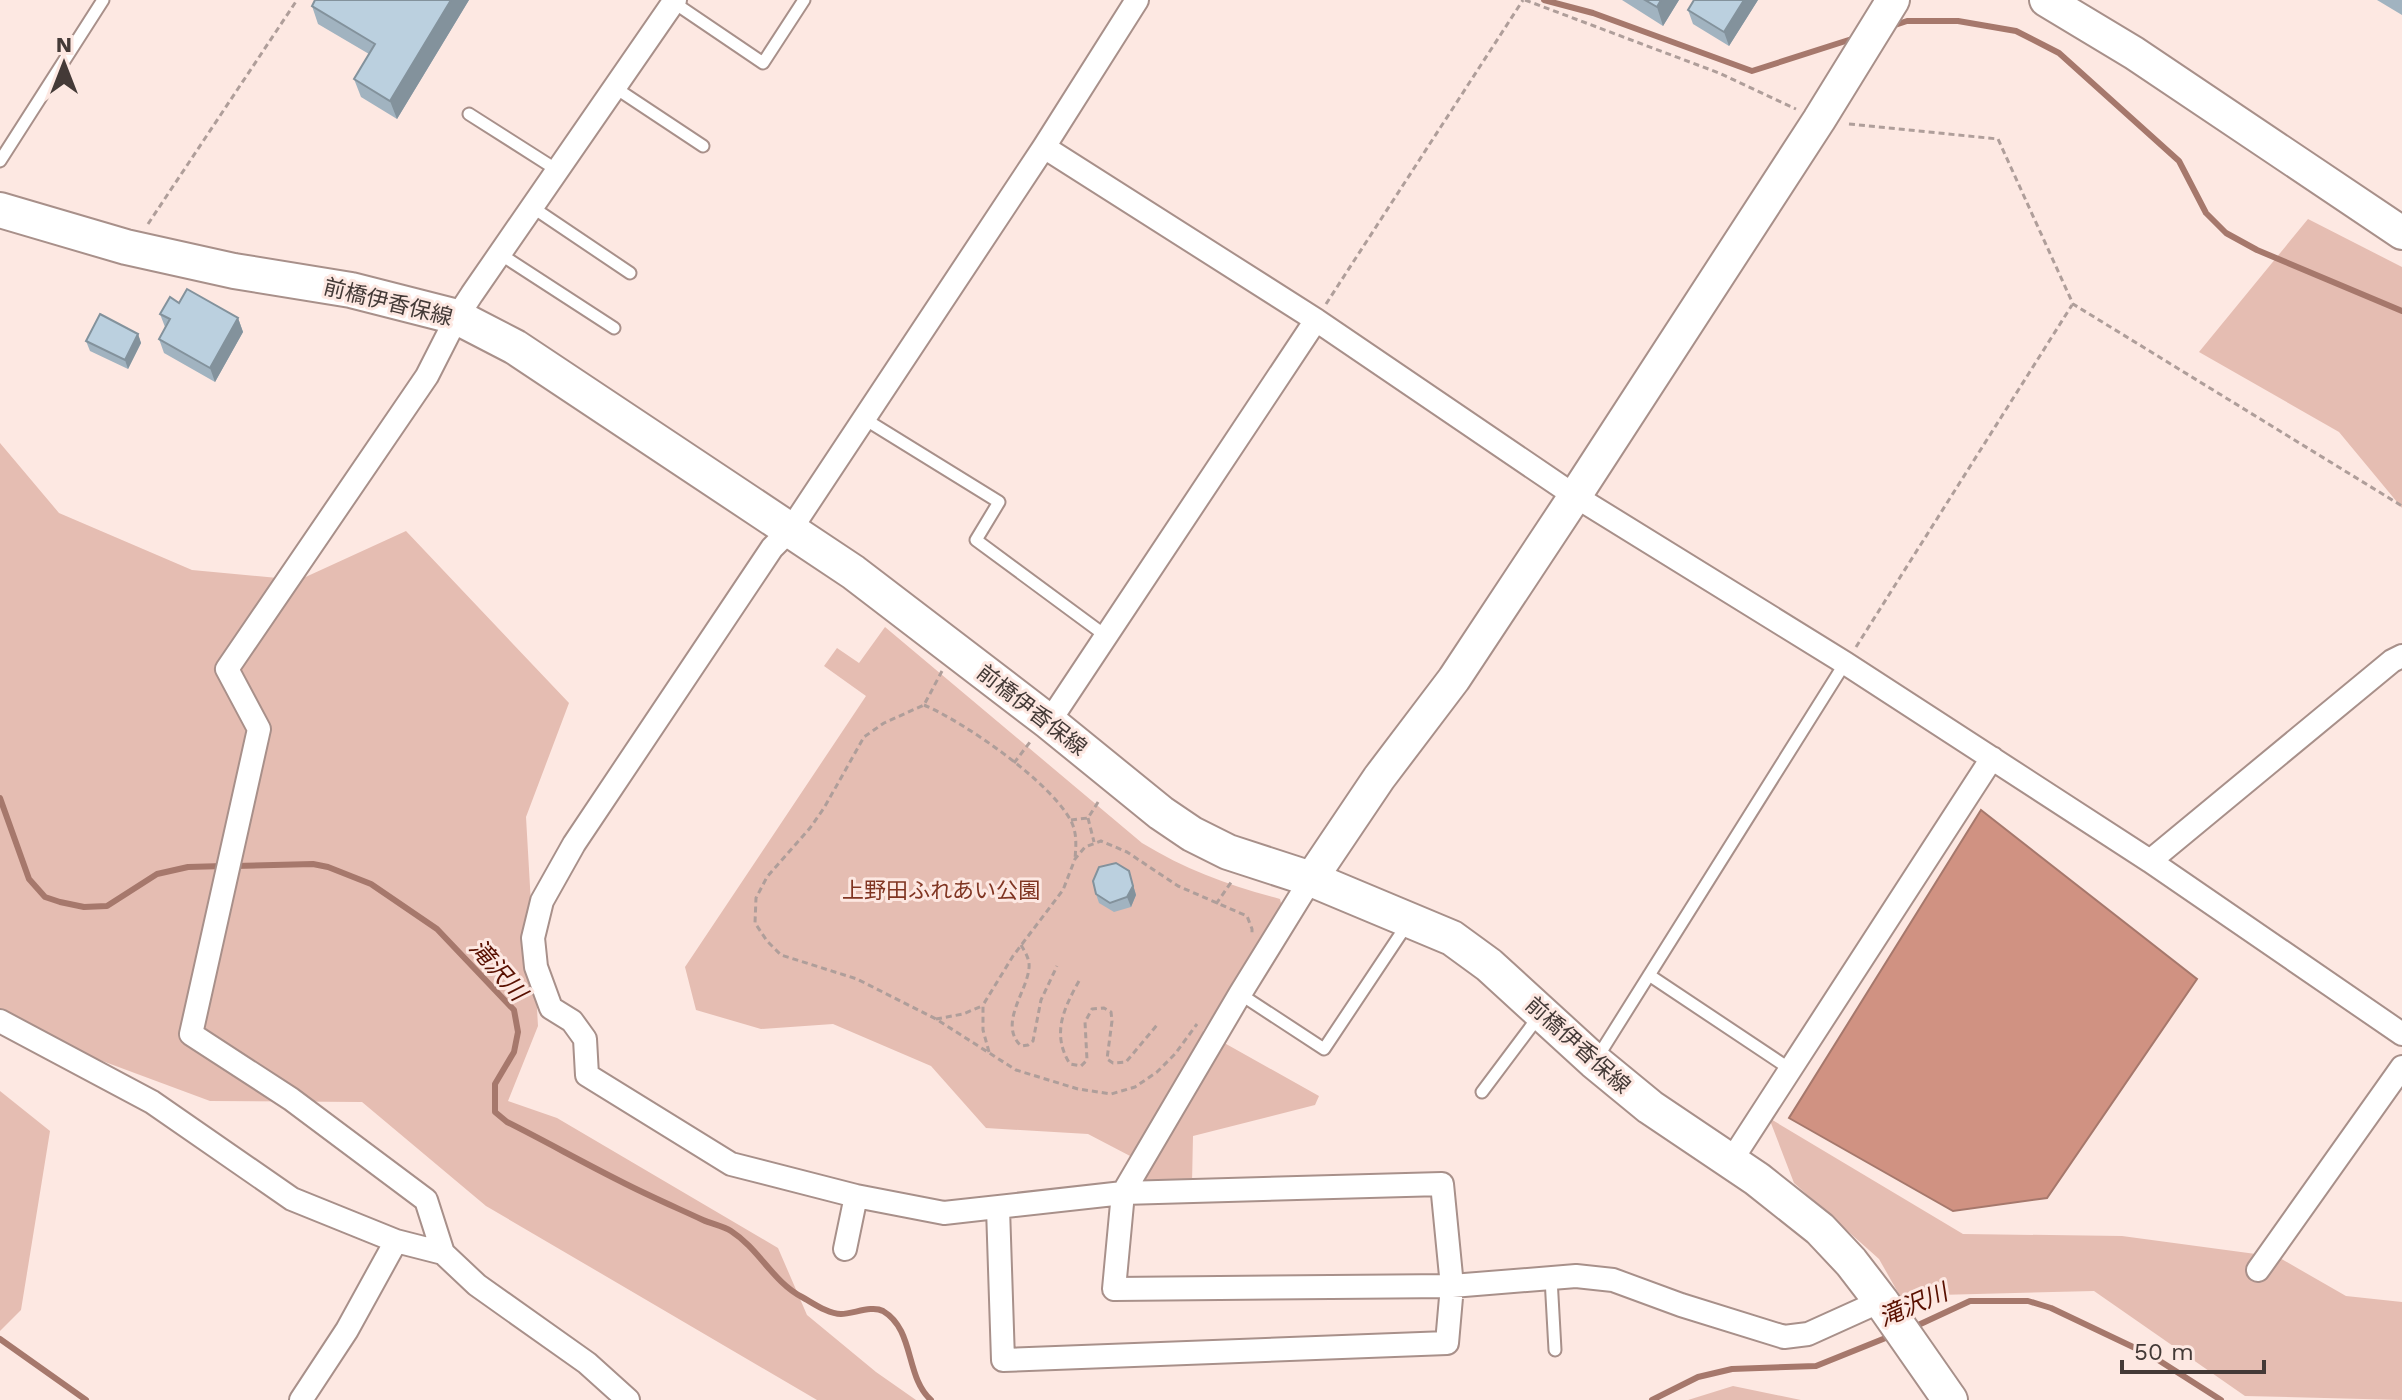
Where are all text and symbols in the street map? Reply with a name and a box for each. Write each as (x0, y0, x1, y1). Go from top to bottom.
north arrow (24, 24, 104, 104)
text: N (56, 32, 72, 57)
street label: 前橋伊香保線 (321, 274, 455, 330)
street label: 前橋伊香保線 (972, 660, 1092, 760)
park label: 上野田ふれあい公園 (842, 878, 1040, 903)
water label: 滝沢川 (464, 934, 534, 1009)
street label: 前橋伊香保線 (1521, 992, 1635, 1098)
water label: 滝沢川 (1874, 1277, 1954, 1332)
scale bar (2122, 1324, 2264, 1374)
text: 50 m (2134, 1338, 2194, 1366)

